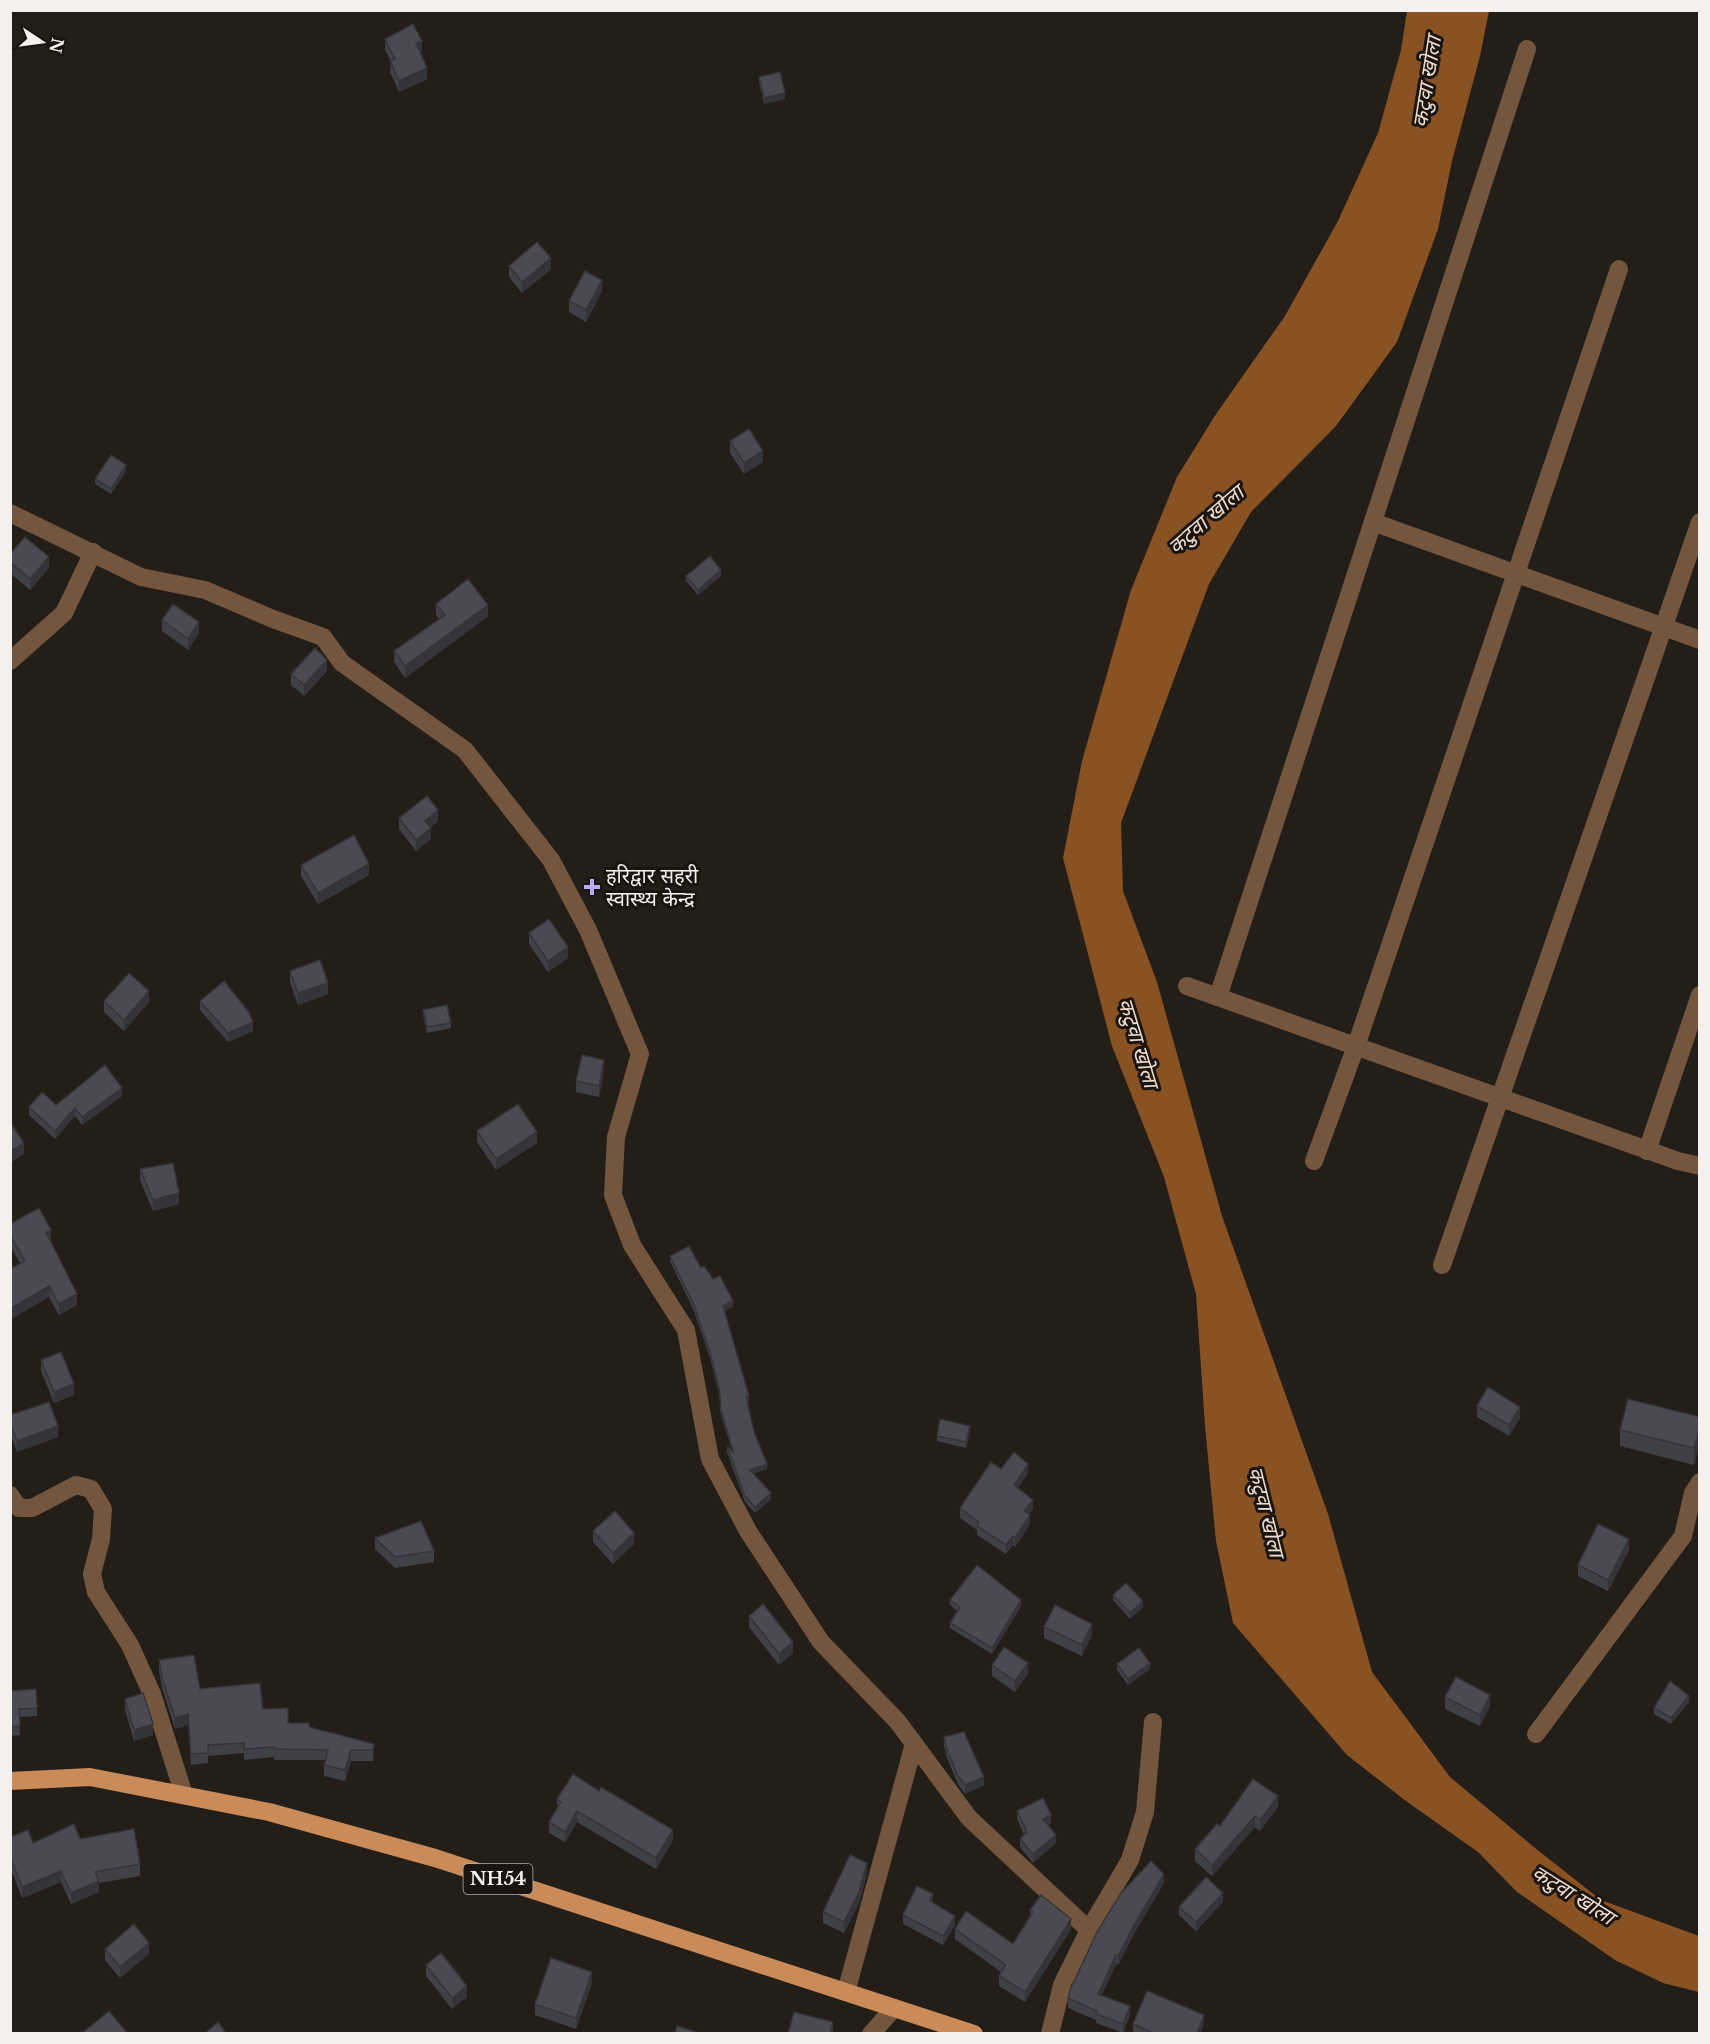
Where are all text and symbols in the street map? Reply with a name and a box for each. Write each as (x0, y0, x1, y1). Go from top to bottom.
north arrow (12, 12, 72, 72)
water label: कटुवा खोला (1407, 31, 1448, 129)
text: N (45, 36, 68, 55)
water label: कटुवा खोला (1163, 478, 1252, 560)
place label: हरिद्वार सहरी स्वास्थ्य केन्द्र (606, 864, 699, 911)
marker: हरिद्वार सहरी स्वास्थ्य केन्द्र (583, 878, 601, 896)
water label: कटुवा खोला (1112, 995, 1165, 1094)
water label: कटुवा खोला (1242, 1464, 1291, 1563)
water label: कटुवा खोला (1527, 1860, 1622, 1932)
road number: NH54 (464, 1864, 532, 1894)

